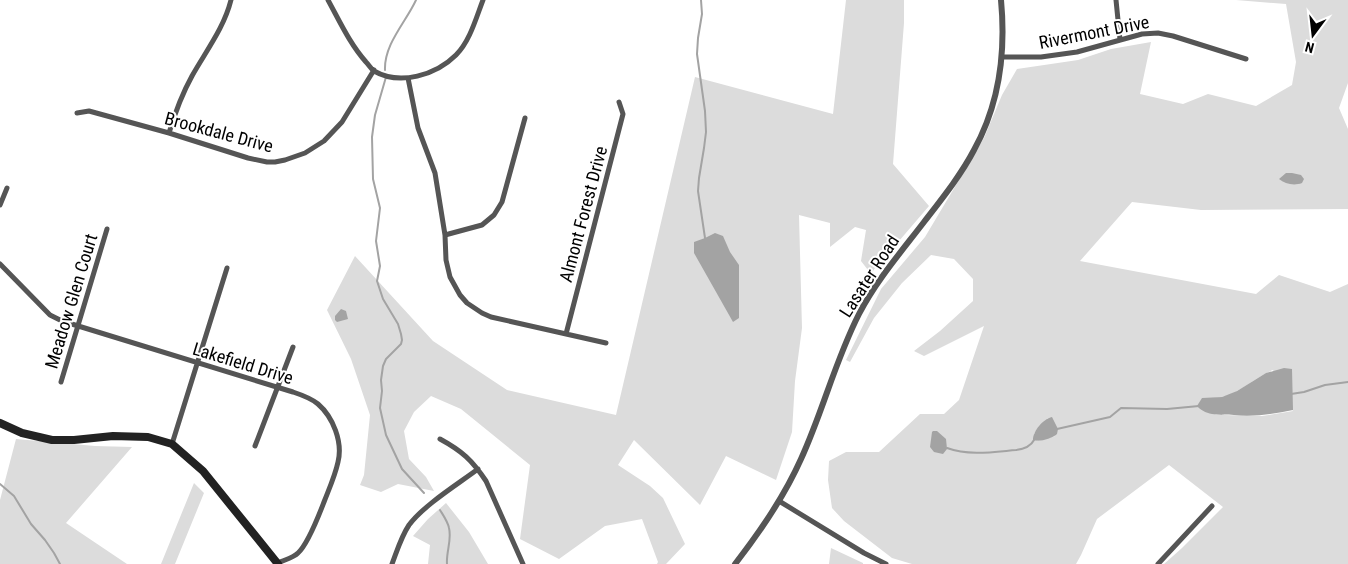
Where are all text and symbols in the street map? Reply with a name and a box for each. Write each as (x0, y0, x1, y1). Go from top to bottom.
north arrow (1288, 10, 1338, 60)
street label: Rivermont Drive (1037, 11, 1151, 53)
text: N (1303, 39, 1316, 56)
street label: Brookdale Drive (163, 107, 275, 157)
street label: Almont Forest Drive (555, 144, 611, 284)
street label: Meadow Glen Court (41, 231, 101, 371)
street label: Lasater Road (835, 231, 903, 321)
street label: Lakefield Drive (190, 338, 296, 388)

